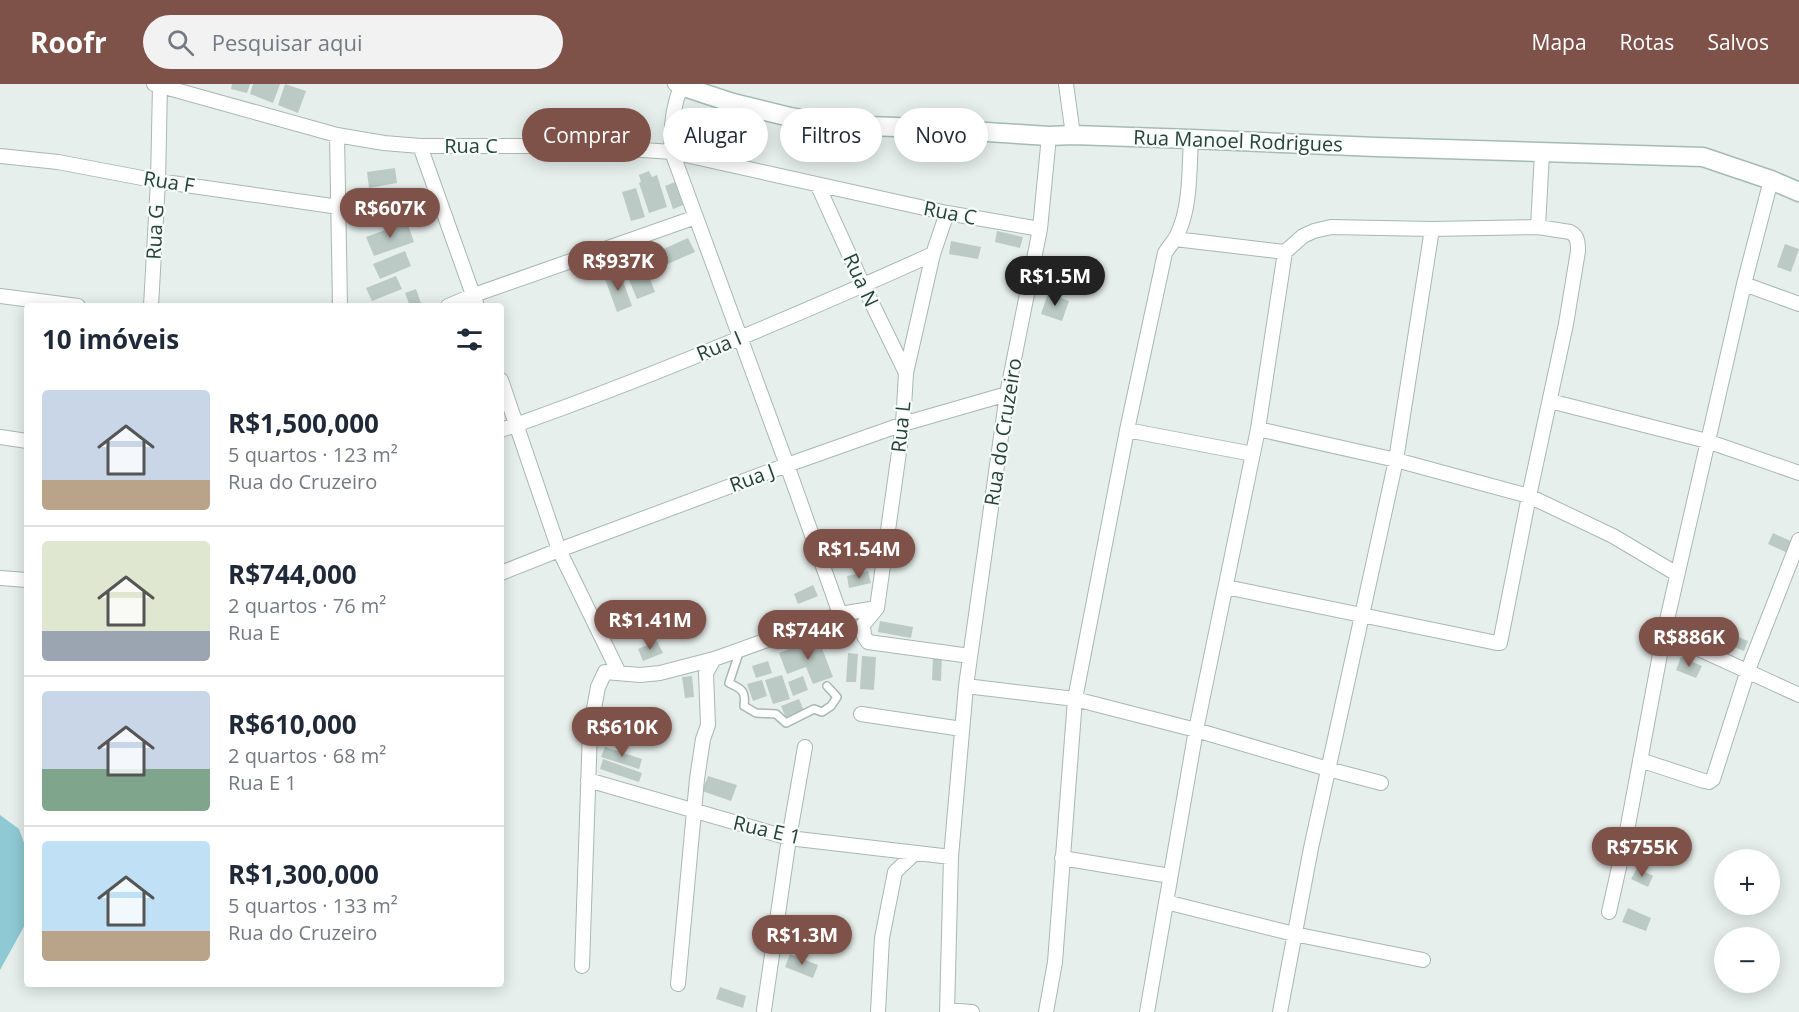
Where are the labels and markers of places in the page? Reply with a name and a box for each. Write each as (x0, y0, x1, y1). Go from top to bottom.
pin: R$607K (341, 188, 439, 239)
pin: R$937K (569, 241, 667, 292)
pin: R$1.5M (1006, 256, 1104, 307)
pin: R$1.54M (804, 529, 914, 580)
pin: R$1.41M (595, 600, 705, 651)
pin: R$744K (759, 610, 857, 661)
pin: R$886K (1640, 617, 1738, 668)
pin: R$610K (573, 707, 671, 758)
pin: R$755K (1593, 827, 1691, 878)
pin: R$1.3M (753, 915, 851, 966)

